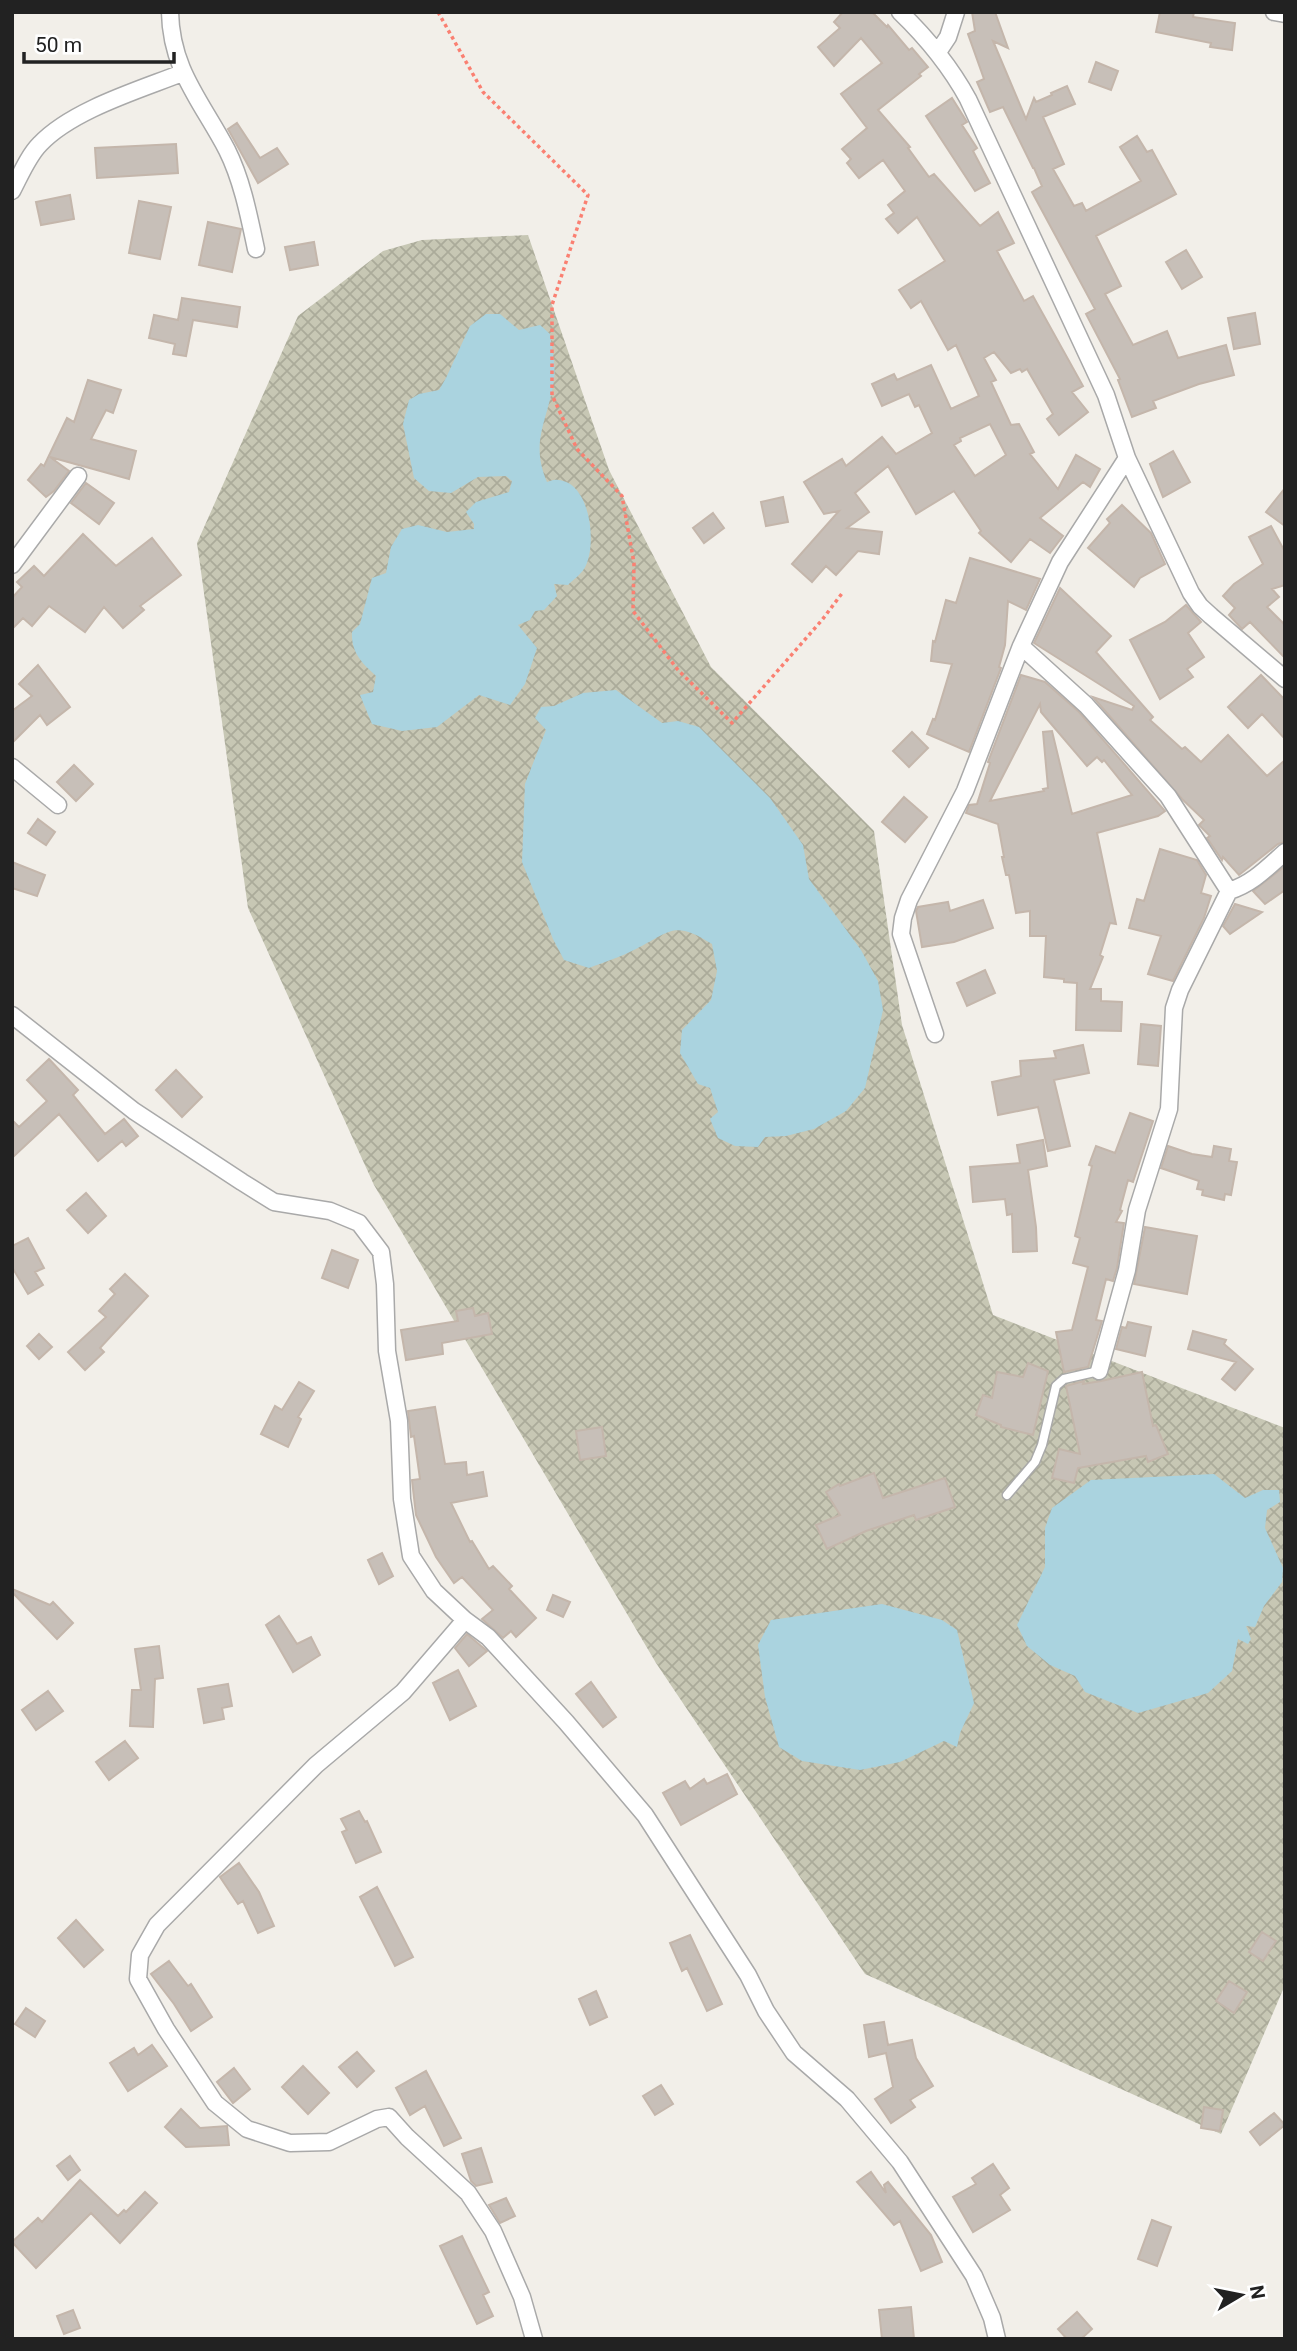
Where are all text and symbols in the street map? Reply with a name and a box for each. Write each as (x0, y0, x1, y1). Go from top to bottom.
scale bar (24, 21, 175, 65)
text: 50 m (35, 33, 82, 57)
north arrow (1206, 2260, 1276, 2330)
text: N (1245, 2284, 1270, 2301)

